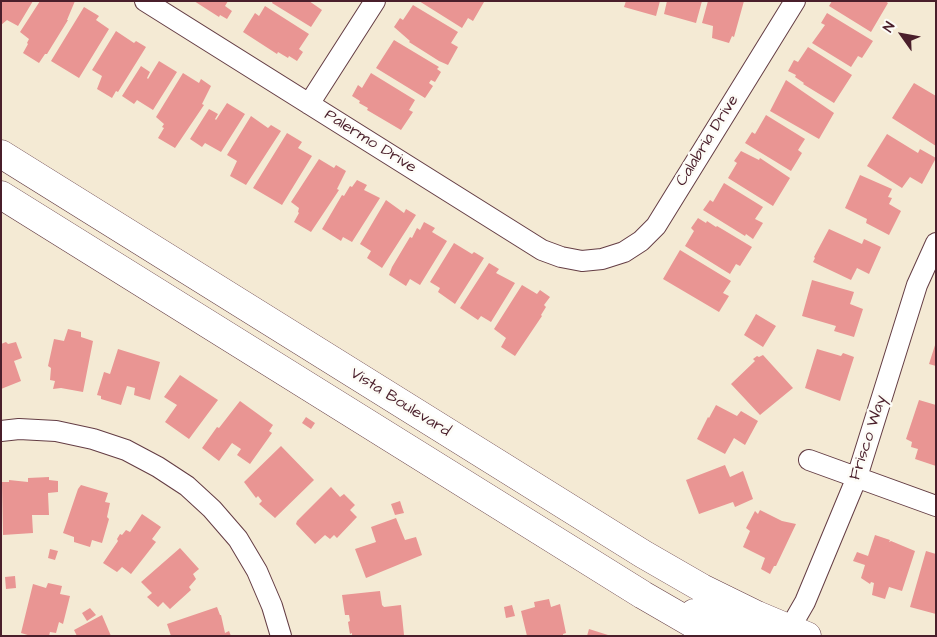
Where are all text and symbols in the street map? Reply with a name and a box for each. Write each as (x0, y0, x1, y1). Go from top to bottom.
north arrow (877, 10, 927, 60)
text: N (878, 18, 900, 36)
street label: Calabria Drive (672, 92, 744, 190)
street label: Palermo Drive (320, 106, 420, 178)
street label: Vista Boulevard (346, 364, 454, 442)
street label: Frisco Way (846, 393, 892, 483)

